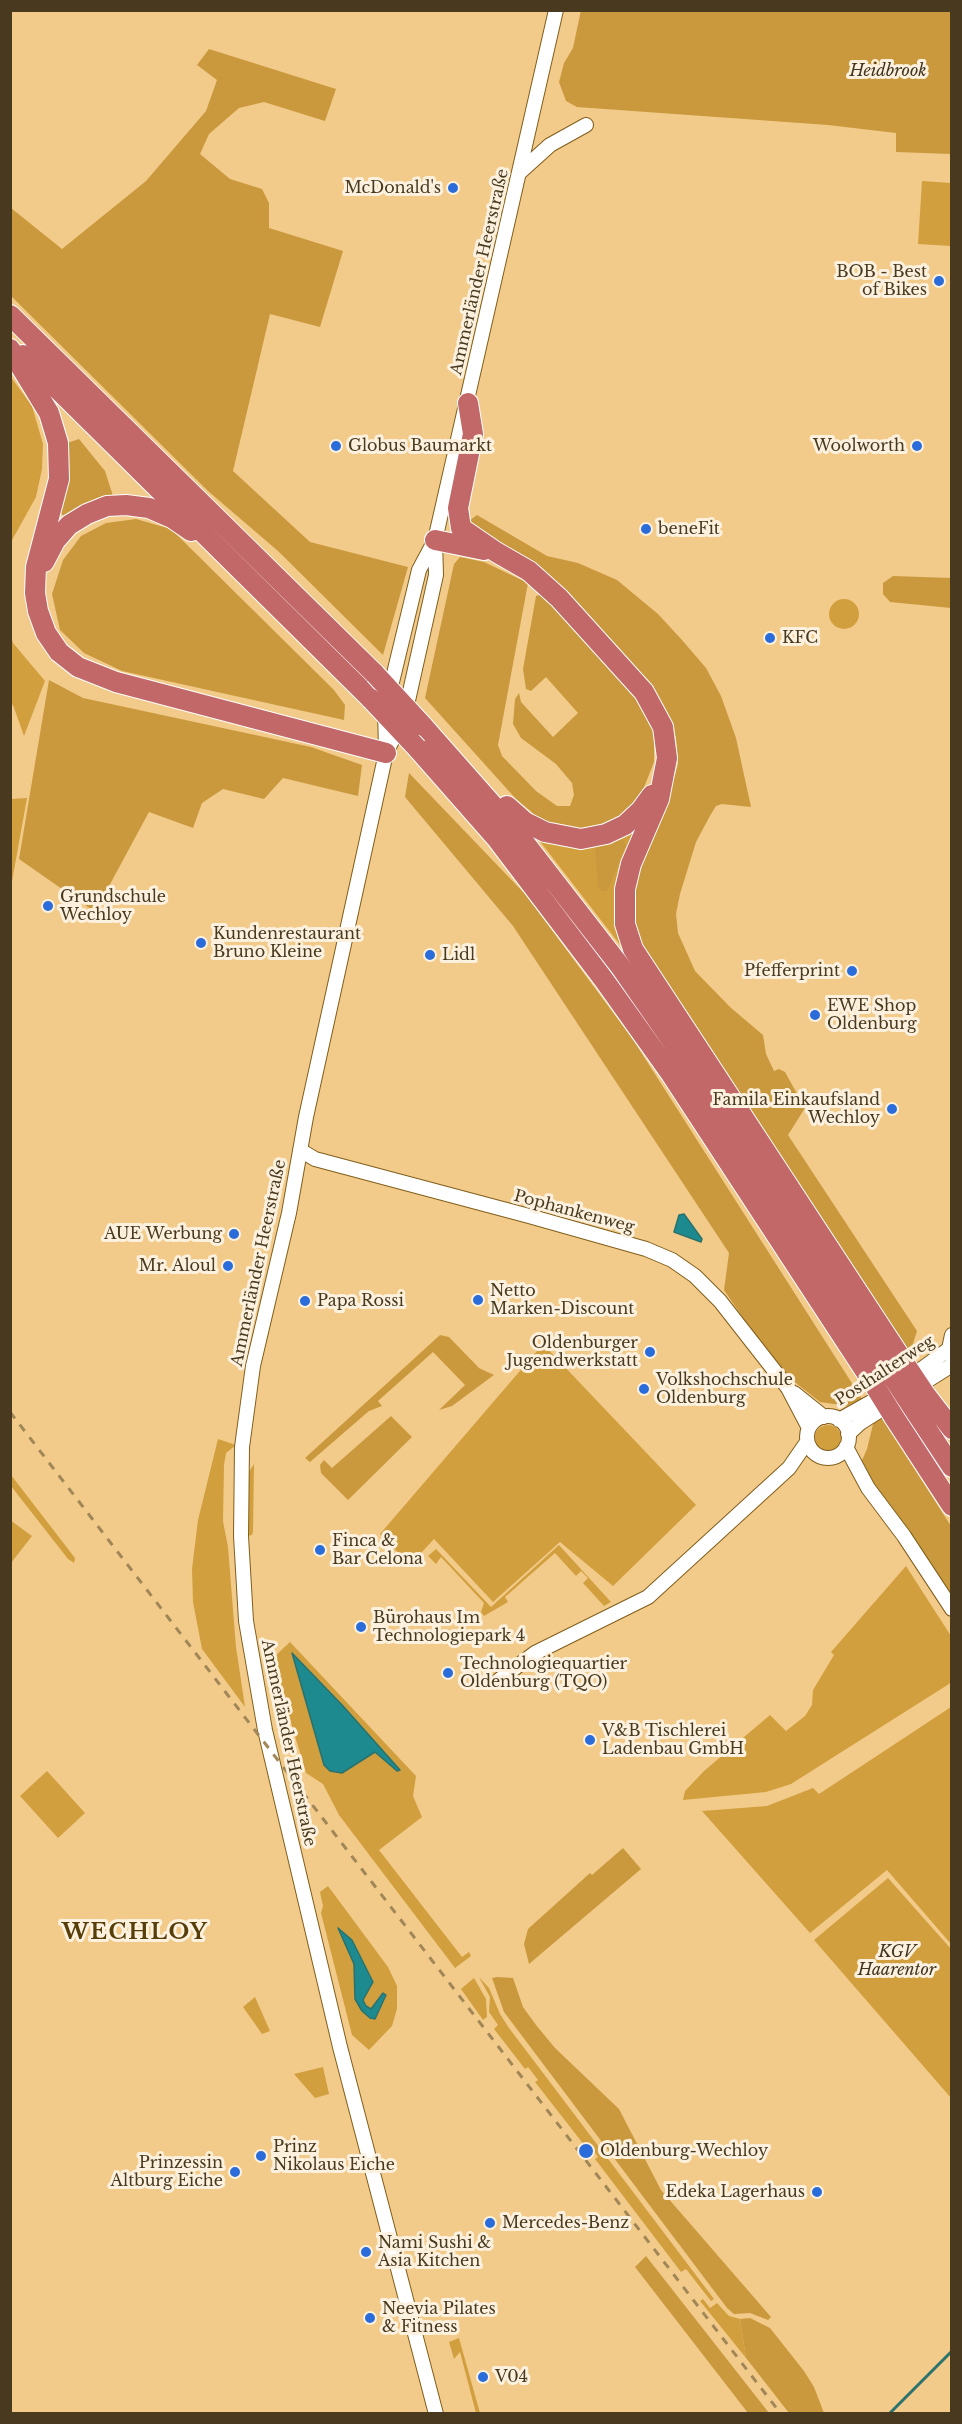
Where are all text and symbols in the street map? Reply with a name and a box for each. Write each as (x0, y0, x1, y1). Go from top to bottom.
park label: Heidbrook (849, 61, 927, 81)
street label: Ammerländer Heerstraße (447, 167, 513, 377)
place label: McDonald's (344, 178, 441, 198)
marker: McDonald's (446, 181, 460, 195)
place label: BOB - Best of Bikes (836, 262, 927, 300)
marker: BOB - Best of Bikes (932, 274, 946, 288)
place label: Globus Baumarkt (348, 436, 492, 456)
place label: Woolworth (813, 436, 905, 456)
marker: Globus Baumarkt (329, 439, 343, 453)
marker: Woolworth (910, 439, 924, 453)
place label: beneFit (658, 519, 720, 539)
marker: beneFit (639, 522, 653, 536)
place label: KFC (782, 628, 818, 648)
marker: KFC (763, 631, 777, 645)
place label: Grundschule Wechloy (60, 887, 166, 925)
marker: Grundschule Wechloy (41, 899, 55, 913)
place label: Kundenrestaurant Bruno Kleine (213, 924, 361, 962)
marker: Kundenrestaurant Bruno Kleine (194, 936, 208, 950)
place label: Lidl (442, 945, 475, 965)
marker: Lidl (423, 948, 437, 962)
place label: Pfefferprint (744, 961, 840, 981)
marker: Pfefferprint (845, 964, 859, 978)
place label: EWE Shop Oldenburg (827, 996, 917, 1034)
marker: EWE Shop Oldenburg (808, 1008, 822, 1022)
place label: Famila Einkaufsland Wechloy (712, 1090, 880, 1128)
marker: Famila Einkaufsland Wechloy (885, 1102, 899, 1116)
street label: Ammerländer Heerstraße (228, 1158, 290, 1368)
street label: Pophankenweg (512, 1187, 636, 1237)
place label: AUE Werbung (104, 1224, 222, 1244)
marker: AUE Werbung (227, 1227, 241, 1241)
place label: Mr. Aloul (139, 1256, 216, 1276)
marker: Mr. Aloul (221, 1259, 235, 1273)
place label: Netto Marken-Discount (490, 1281, 634, 1319)
place label: Papa Rossi (317, 1291, 404, 1311)
marker: Netto Marken-Discount (471, 1293, 485, 1307)
marker: Papa Rossi (298, 1294, 312, 1308)
street label: Posthalterweg (832, 1332, 938, 1410)
place label: Oldenburger Jugendwerkstatt (507, 1333, 638, 1371)
marker: Oldenburger Jugendwerkstatt (643, 1345, 657, 1359)
place label: Volkshochschule Oldenburg (656, 1370, 793, 1408)
marker: Volkshochschule Oldenburg (637, 1382, 651, 1396)
place label: Finca & Bar Celona (332, 1531, 423, 1569)
marker: Finca & Bar Celona (313, 1543, 327, 1557)
place label: Bürohaus Im Technologiepark 4 (373, 1608, 525, 1646)
marker: Bürohaus Im Technologiepark 4 (354, 1620, 368, 1634)
street label: Ammerländer Heerstraße (257, 1638, 319, 1848)
place label: Technologiequartier Oldenburg (TQO) (460, 1654, 627, 1692)
marker: Technologiequartier Oldenburg (TQO) (441, 1666, 455, 1680)
place label: V&B Tischlerei Ladenbau GmbH (602, 1721, 744, 1759)
marker: V&B Tischlerei Ladenbau GmbH (583, 1733, 597, 1747)
district label: WECHLOY (62, 1920, 208, 1946)
park label: KGV Haarentor (858, 1942, 936, 1980)
place label: Prinz Nikolaus Eiche (273, 2137, 395, 2175)
place label: Oldenburg-Wechloy (600, 2141, 768, 2161)
marker: Oldenburg-Wechloy (577, 2142, 595, 2160)
marker: Prinz Nikolaus Eiche (254, 2149, 268, 2163)
place label: Prinzessin Altburg Eiche (111, 2153, 223, 2191)
marker: Prinzessin Altburg Eiche (228, 2165, 242, 2179)
place label: Edeka Lagerhaus (665, 2182, 805, 2202)
marker: Edeka Lagerhaus (810, 2185, 824, 2199)
place label: Mercedes-Benz (502, 2213, 629, 2233)
marker: Mercedes-Benz (483, 2216, 497, 2230)
place label: Nami Sushi & Asia Kitchen (378, 2233, 491, 2271)
marker: Nami Sushi & Asia Kitchen (359, 2245, 373, 2259)
place label: Neevia Pilates & Fitness (382, 2299, 496, 2337)
marker: Neevia Pilates & Fitness (363, 2311, 377, 2325)
place label: V04 (495, 2367, 528, 2387)
marker: V04 (476, 2370, 490, 2384)

